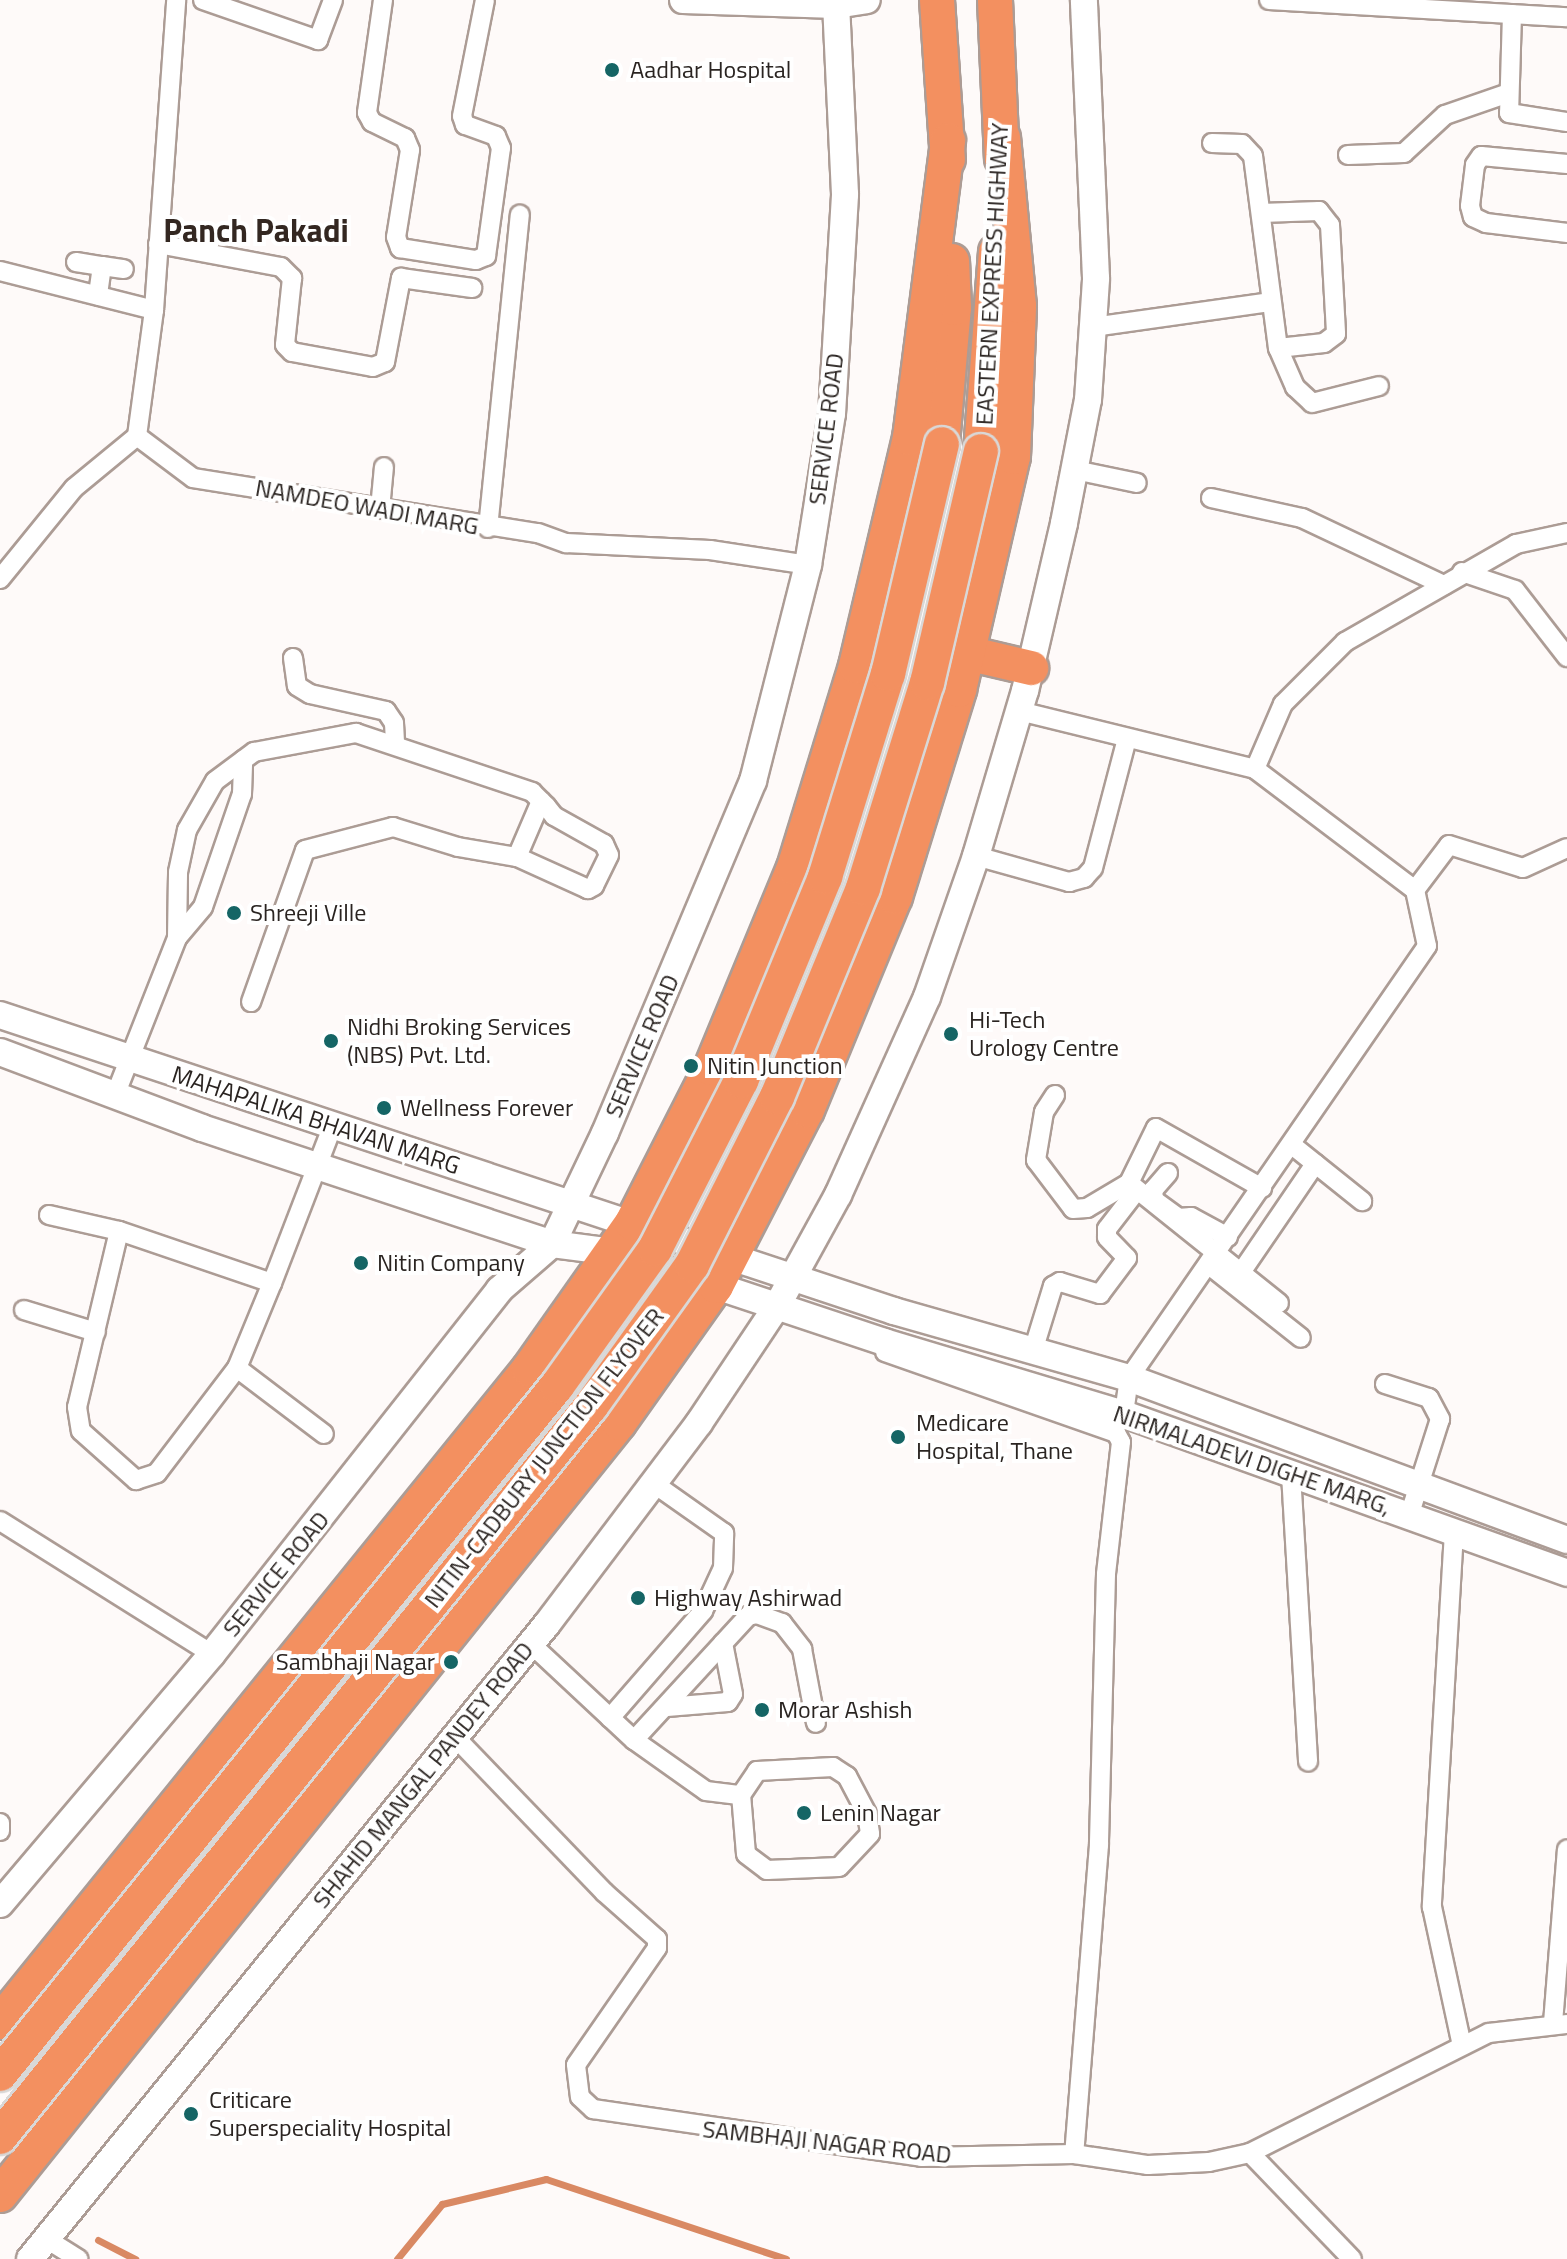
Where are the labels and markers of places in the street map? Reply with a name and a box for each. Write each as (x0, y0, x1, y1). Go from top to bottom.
place label: Aadhar Hospital (630, 56, 791, 84)
marker: Aadhar Hospital (601, 59, 623, 81)
place label: Shreeji Ville (250, 899, 366, 927)
marker: Shreeji Ville (225, 904, 243, 922)
place label: Hi-Tech Urology Centre (969, 1006, 1119, 1062)
place label: Nidhi Broking Services (NBS) Pvt. Ltd. (347, 1013, 571, 1069)
marker: Hi-Tech Urology Centre (940, 1023, 962, 1045)
marker: Nidhi Broking Services (NBS) Pvt. Ltd. (322, 1032, 340, 1050)
place label: Nitin Junction (707, 1052, 843, 1080)
marker: Nitin Junction (682, 1057, 700, 1075)
place label: Wellness Forever (400, 1094, 573, 1122)
marker: Wellness Forever (375, 1099, 393, 1117)
place label: Nitin Company (377, 1249, 525, 1277)
marker: Nitin Company (352, 1254, 370, 1272)
place label: Medicare Hospital, Thane (916, 1409, 1073, 1465)
marker: Medicare Hospital, Thane (887, 1426, 909, 1448)
place label: Highway Ashirwad (654, 1584, 842, 1612)
marker: Highway Ashirwad (629, 1589, 647, 1607)
place label: Sambhaji Nagar (276, 1648, 435, 1676)
marker: Sambhaji Nagar (442, 1653, 460, 1671)
place label: Morar Ashish (778, 1696, 912, 1724)
marker: Morar Ashish (753, 1701, 771, 1719)
place label: Lenin Nagar (820, 1799, 941, 1827)
marker: Lenin Nagar (795, 1804, 813, 1822)
place label: Criticare Superspeciality Hospital (209, 2086, 451, 2142)
marker: Criticare Superspeciality Hospital (180, 2103, 202, 2125)

